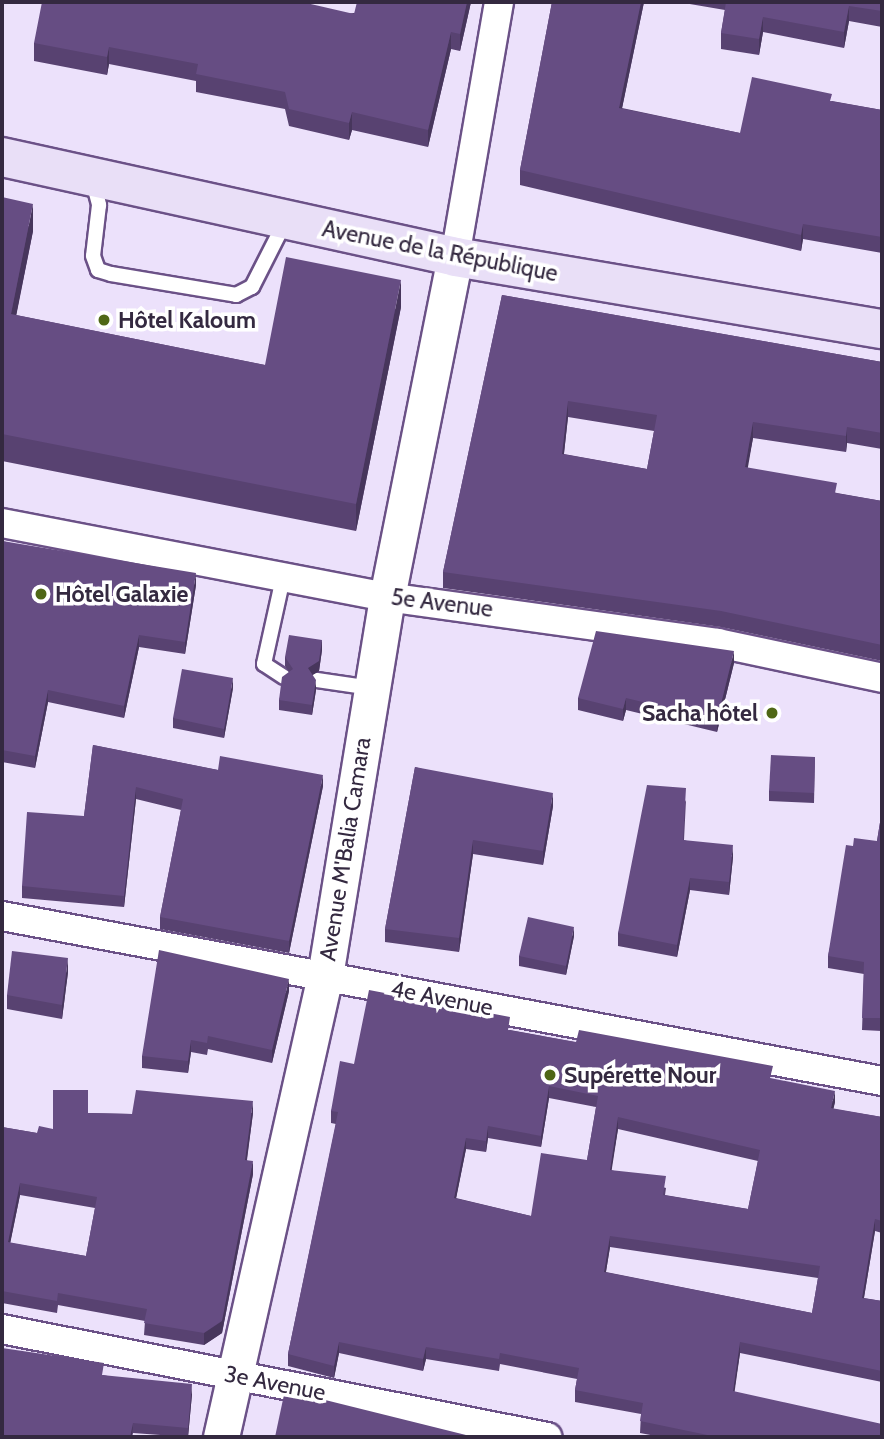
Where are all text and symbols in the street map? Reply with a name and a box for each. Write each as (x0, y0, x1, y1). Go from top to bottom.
street label: Avenue de la République (320, 215, 560, 287)
place label: Hôtel Kaloum (118, 306, 256, 334)
marker: Hôtel Kaloum (96, 312, 112, 328)
place label: Hôtel Galaxie (55, 580, 188, 608)
street label: 5e Avenue (390, 583, 494, 623)
marker: Hôtel Galaxie (33, 586, 49, 602)
place label: Sacha hôtel (642, 699, 758, 727)
marker: Sacha hôtel (764, 705, 780, 721)
street label: Avenue M'Balia Camara (314, 735, 376, 963)
street label: 4e Avenue (389, 975, 495, 1021)
place label: Supérette Nour (564, 1061, 716, 1089)
marker: Supérette Nour (542, 1067, 558, 1083)
street label: 3e Avenue (222, 1360, 328, 1406)

